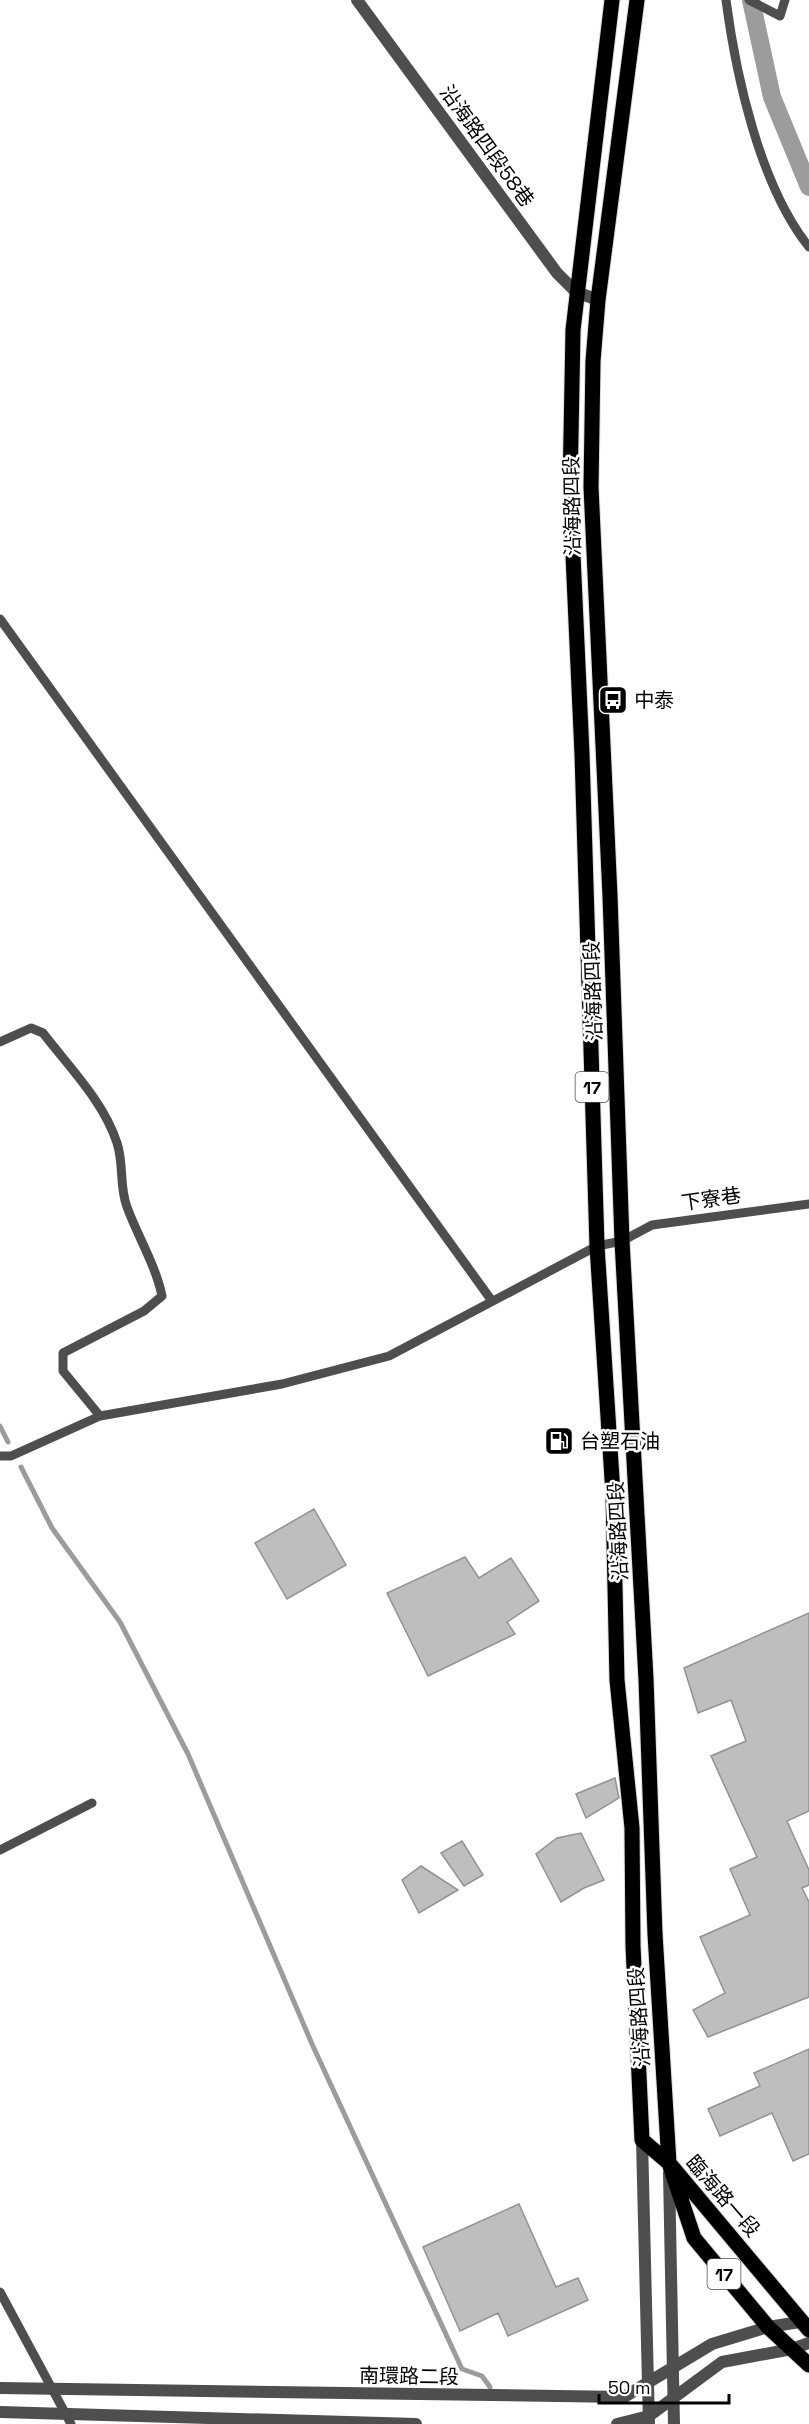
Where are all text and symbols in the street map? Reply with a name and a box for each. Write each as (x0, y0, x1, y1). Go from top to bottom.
street label: 沿海路四段58巷 (434, 80, 540, 212)
street label: 沿海路四段 (558, 456, 586, 556)
bus stop icon: 中泰 (597, 684, 629, 716)
place label: 中泰 (634, 687, 674, 713)
street label: 沿海路四段 (578, 941, 608, 1041)
road number: 17 (576, 1072, 608, 1102)
street label: 下寮巷 (679, 1182, 743, 1216)
fuel station icon: 台塑石油 (543, 1425, 575, 1457)
place label: 台塑石油 (580, 1428, 660, 1454)
street label: 沿海路四段 (602, 1480, 634, 1582)
street label: 沿海路四段 (623, 1966, 655, 2068)
street label: 臨海路一段 (680, 2150, 766, 2242)
road number: 17 (708, 2259, 740, 2289)
street label: 南環路二段 (359, 2362, 459, 2390)
scale bar (599, 2367, 730, 2405)
text: 50 m (608, 2376, 650, 2399)

